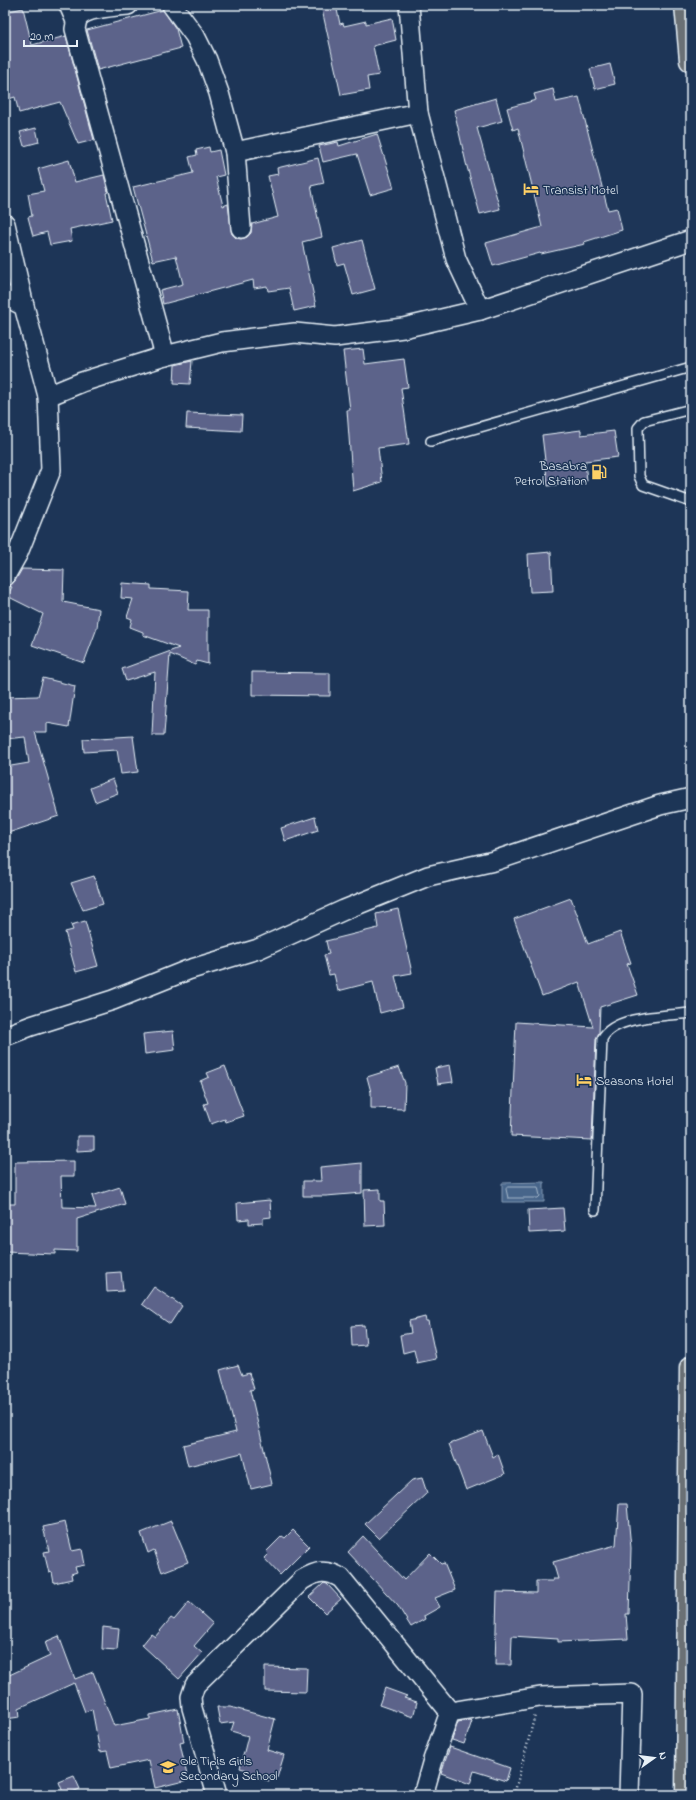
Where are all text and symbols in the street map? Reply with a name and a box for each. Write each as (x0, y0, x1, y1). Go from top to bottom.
scale bar (24, 22, 77, 48)
text: 20 m (30, 28, 53, 46)
hotel icon: Transist Motel (522, 180, 540, 198)
place label: Transist Motel (543, 181, 618, 200)
place label: Basabra Petrol Station (515, 457, 587, 491)
fuel station icon: Basabra Petrol Station (590, 463, 608, 481)
hotel icon: Seasons Hotel (575, 1071, 593, 1089)
place label: Seasons Hotel (596, 1072, 674, 1091)
north arrow (634, 1738, 674, 1778)
text: N (654, 1750, 671, 1761)
place label: Ole Tipis Girls Secondary School (180, 1752, 278, 1787)
school or university icon: Ole Tipis Girls Secondary School (159, 1758, 177, 1776)

